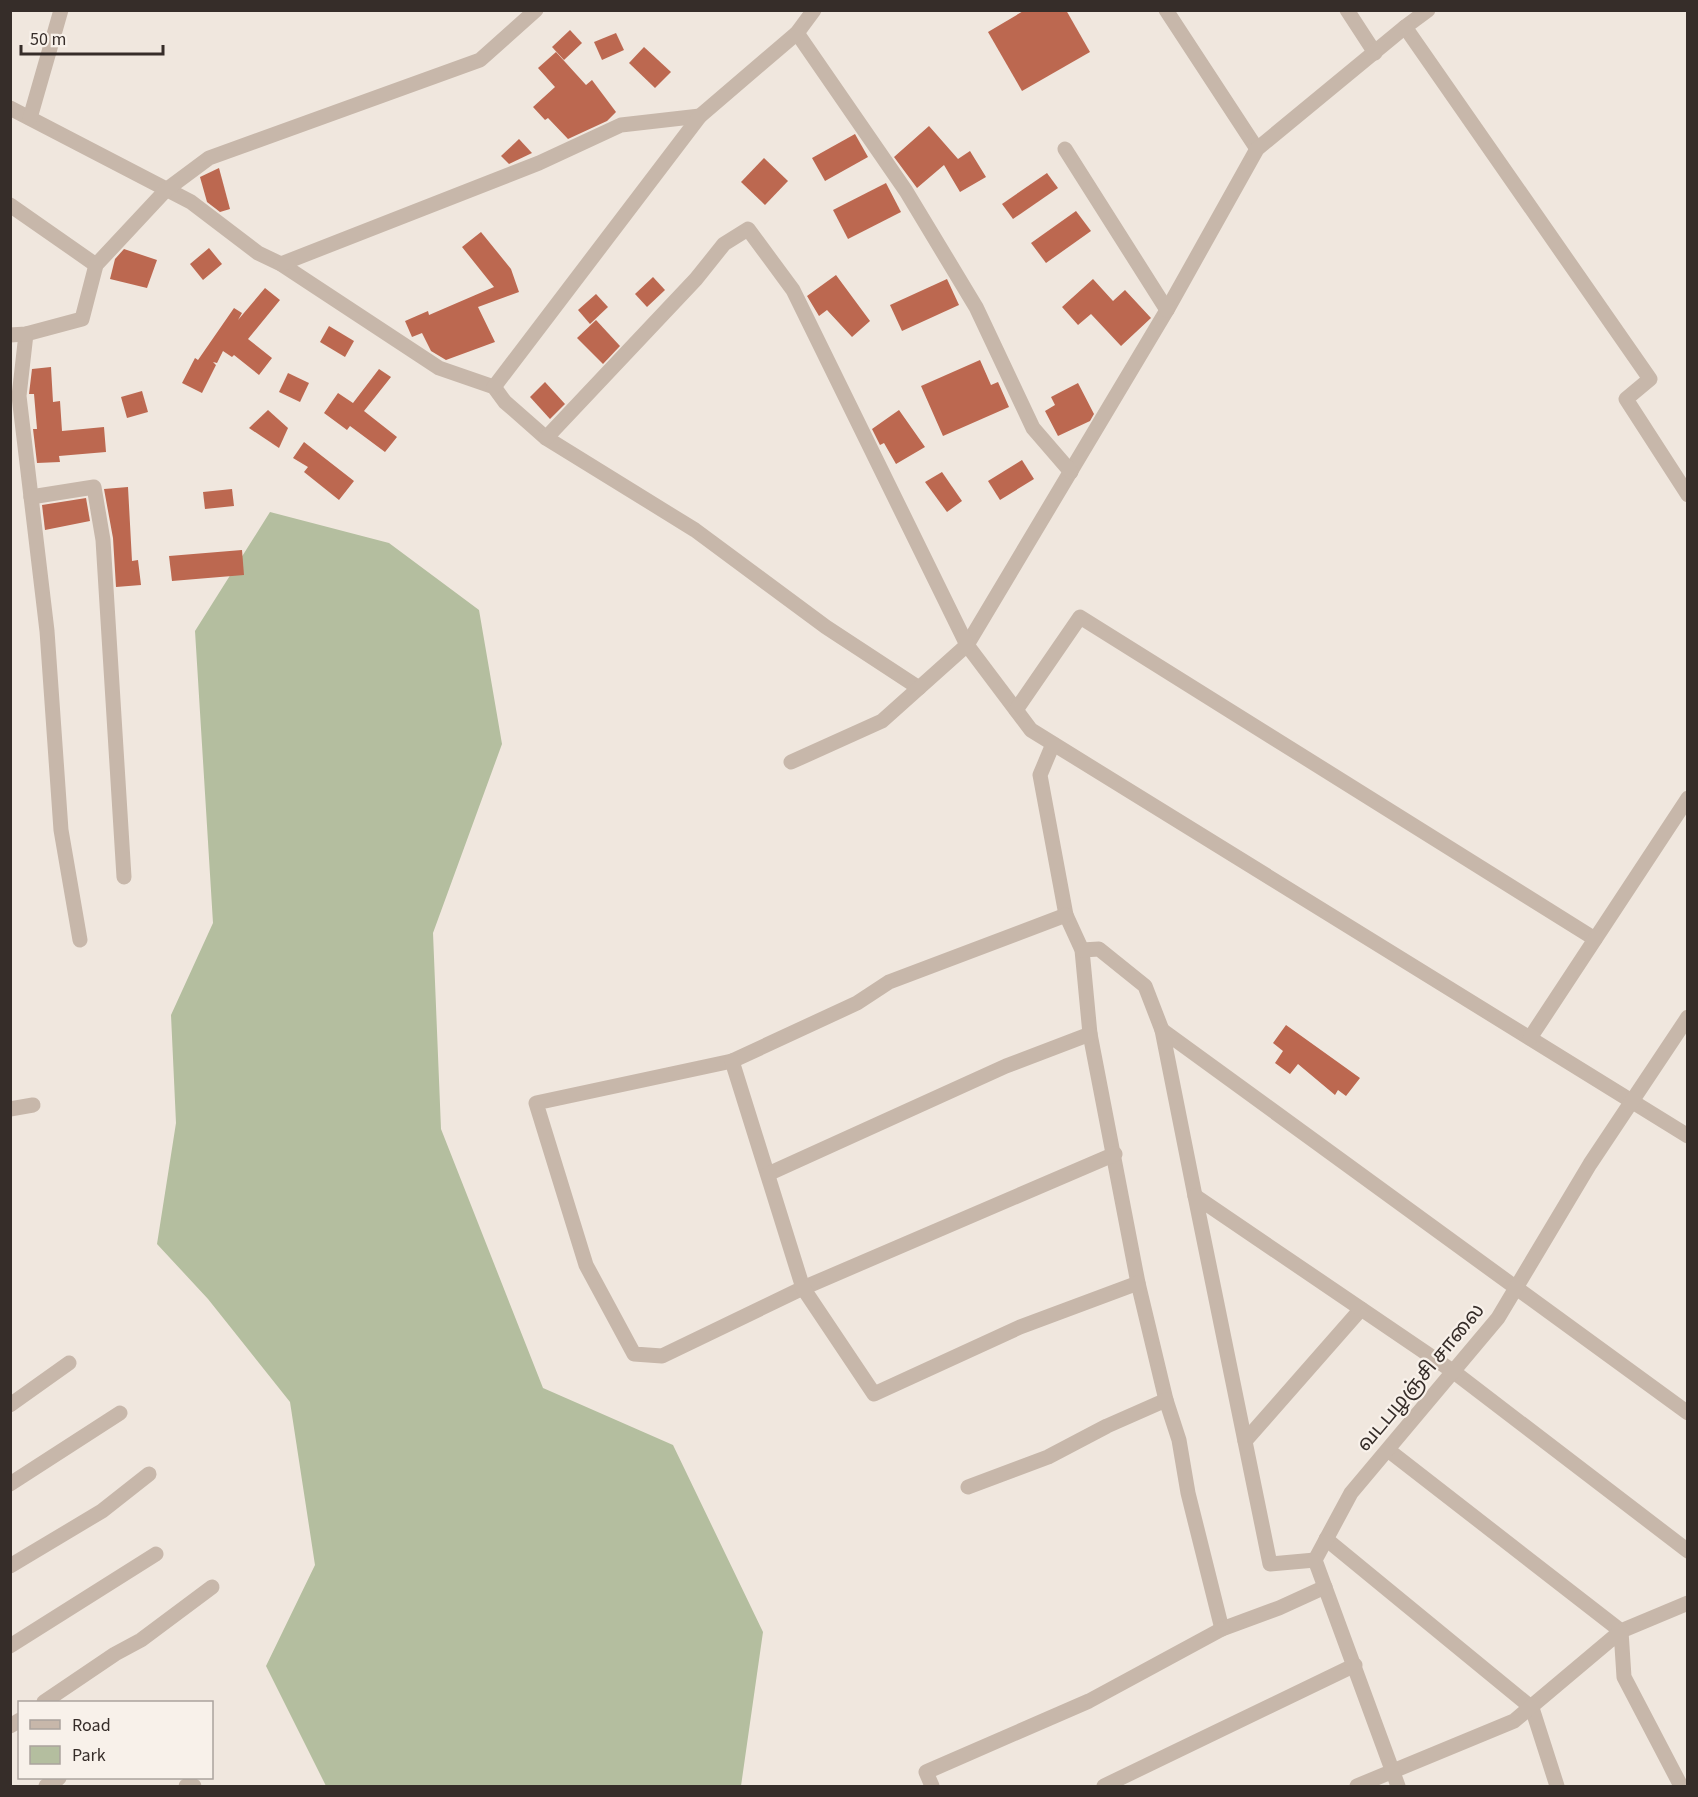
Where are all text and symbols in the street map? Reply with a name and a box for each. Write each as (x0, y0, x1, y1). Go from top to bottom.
scale bar (21, 18, 164, 56)
text: 50 m (30, 27, 66, 52)
street label: வடபழஞ்சி சாலை (1350, 1298, 1491, 1458)
legend (18, 1701, 213, 1779)
text: Road (72, 1713, 111, 1738)
text: Park (72, 1743, 106, 1768)

